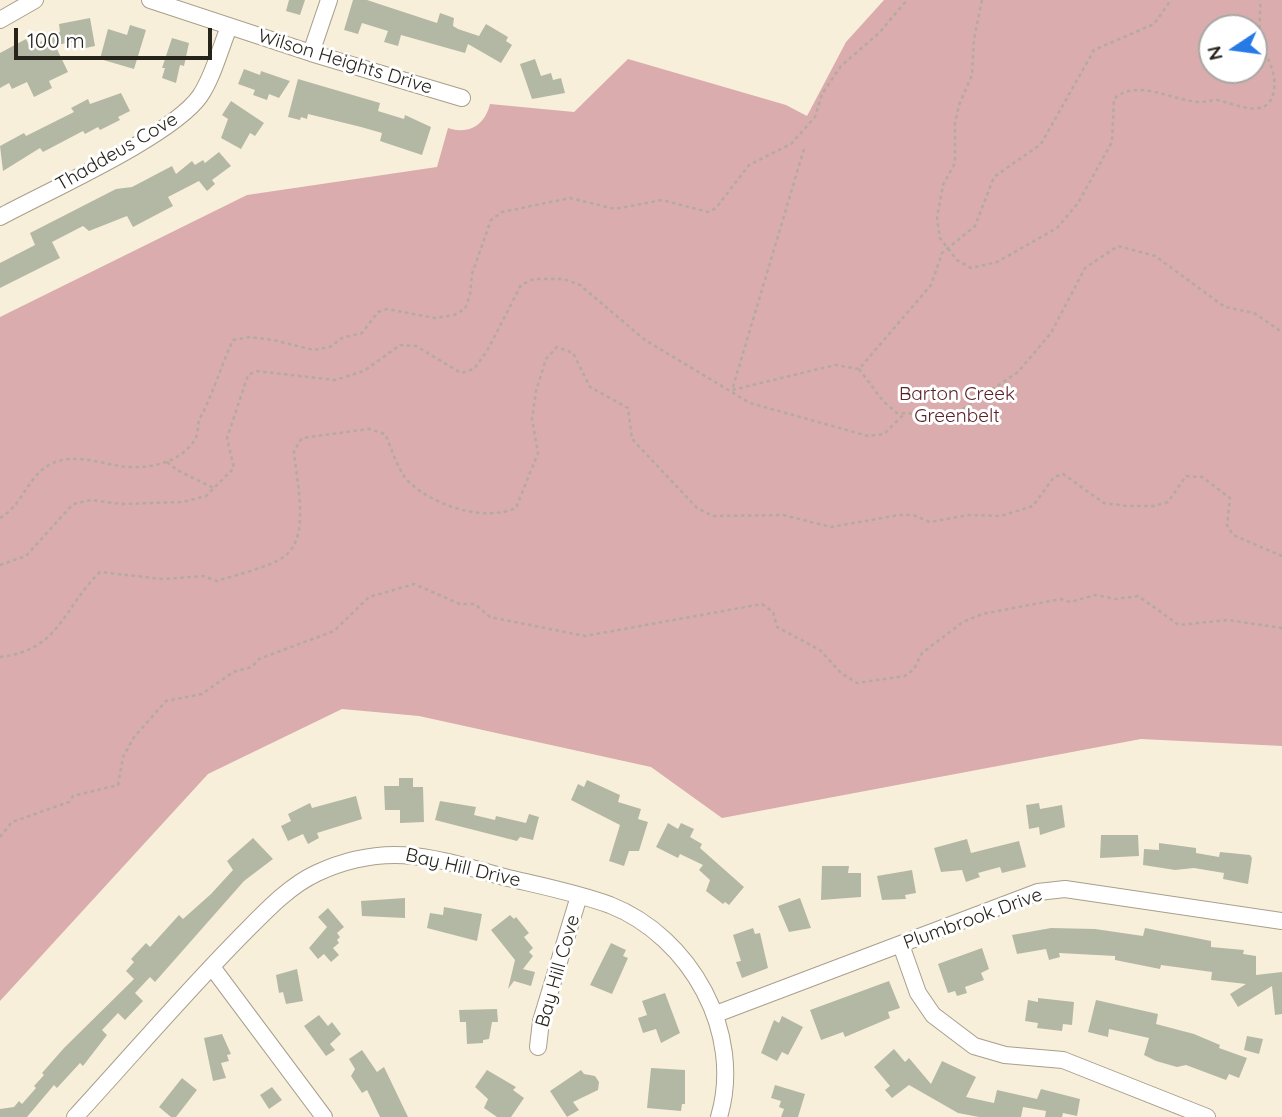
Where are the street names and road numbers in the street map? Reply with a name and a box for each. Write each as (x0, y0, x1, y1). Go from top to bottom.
street label: Wilson Heights Drive (255, 25, 435, 99)
street label: Thaddeus Cove (52, 108, 182, 196)
street label: Bay Hill Drive (403, 844, 523, 892)
street label: Plumbrook Drive (900, 883, 1046, 955)
street label: Bay Hill Cove (531, 912, 585, 1030)

